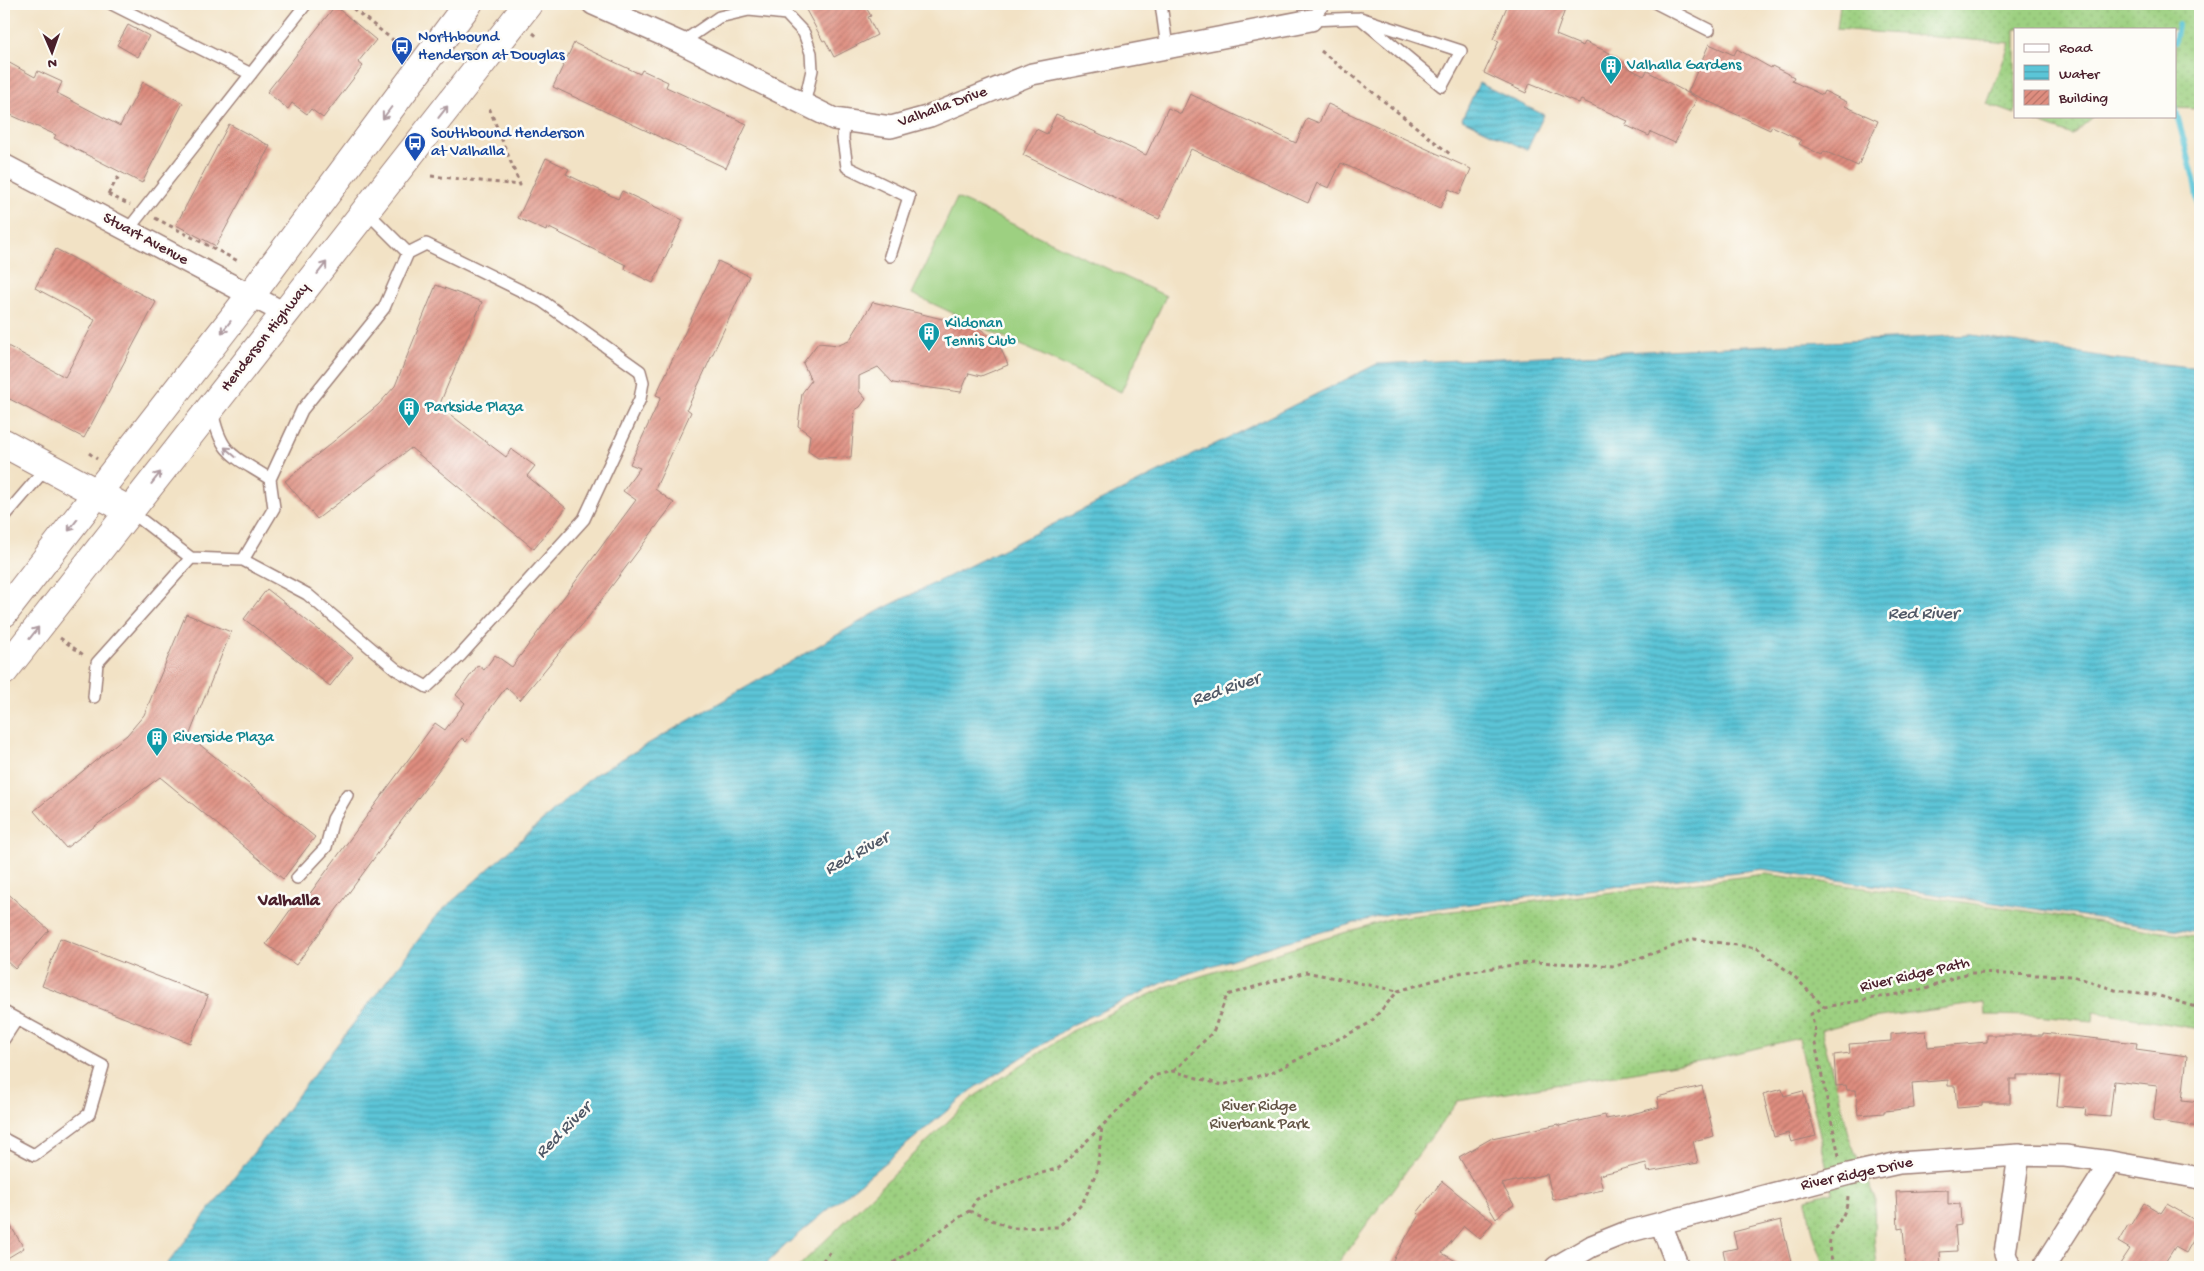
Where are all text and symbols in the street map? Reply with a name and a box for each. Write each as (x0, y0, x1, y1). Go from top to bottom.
north arrow (28, 28, 78, 78)
legend (2014, 28, 2176, 118)
place label: Northbound Henderson at Douglas (418, 29, 566, 66)
bus stop icon: Northbound Henderson at Douglas (390, 35, 414, 66)
text: Road (2059, 40, 2093, 58)
text: N (48, 54, 57, 71)
building icon: Valhalla Gardens (1599, 54, 1623, 85)
place label: Valhalla Gardens (1626, 57, 1742, 76)
text: Water (2059, 66, 2101, 84)
street label: Valhalla Drive (895, 83, 991, 133)
text: Building (2058, 90, 2108, 108)
one-way arrow (381, 106, 392, 119)
one-way arrow (438, 106, 449, 119)
place label: Southbound Henderson at Valhalla (431, 125, 585, 162)
bus stop icon: Southbound Henderson at Valhalla (403, 131, 427, 162)
street label: Stuart Avenue (99, 209, 192, 271)
one-way arrow (316, 261, 327, 274)
street label: Henderson Highway (217, 280, 315, 396)
place label: Kildonan Tennis Club (944, 315, 1016, 352)
one-way arrow (221, 320, 232, 333)
building icon: Kildonan Tennis Club (917, 321, 941, 352)
building icon: Parkside Plaza (397, 396, 421, 427)
place label: Parkside Plaza (424, 399, 525, 418)
one-way arrow (223, 446, 236, 457)
one-way arrow (151, 472, 162, 485)
one-way arrow (68, 518, 79, 531)
water label: Red River (1888, 604, 1962, 625)
one-way arrow (29, 626, 39, 640)
water label: Red River (1189, 667, 1266, 711)
building icon: Riverside Plaza (145, 726, 169, 757)
place label: Riverside Plaza (173, 729, 275, 748)
water label: Red River (821, 826, 896, 880)
district label: Valhalla (257, 891, 321, 912)
street label: River Ridge Path (1858, 954, 1972, 998)
water label: Red River (532, 1096, 599, 1163)
park label: River Ridge Riverbank Park (1209, 1098, 1310, 1135)
street label: River Ridge Drive (1799, 1154, 1915, 1196)

